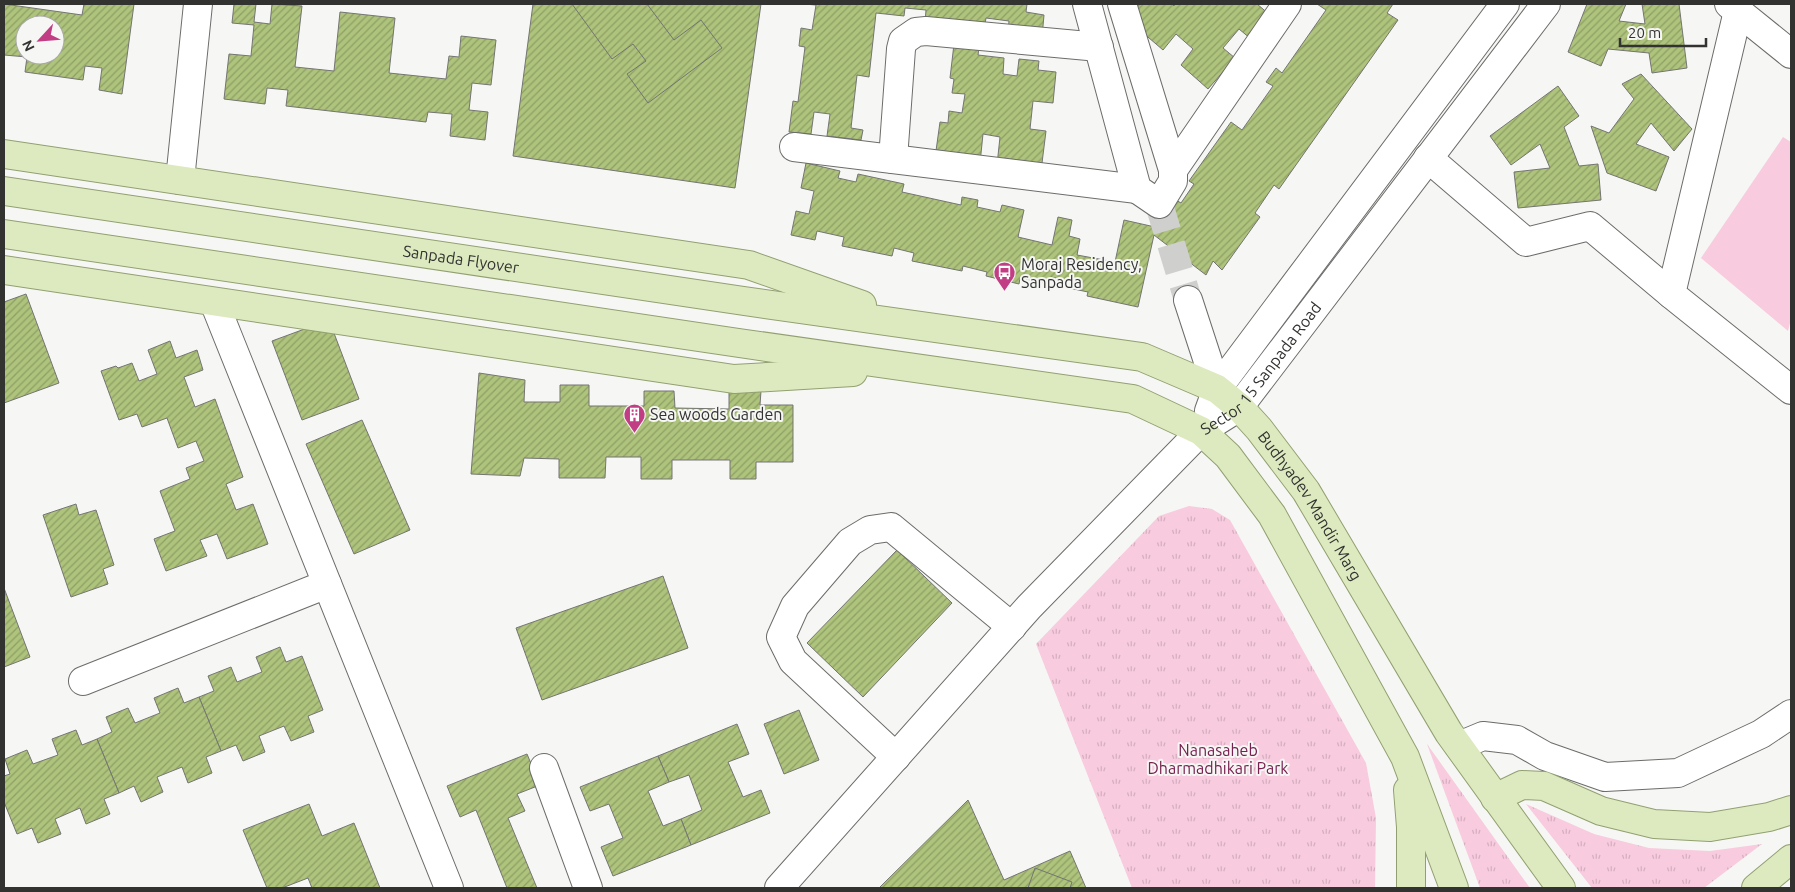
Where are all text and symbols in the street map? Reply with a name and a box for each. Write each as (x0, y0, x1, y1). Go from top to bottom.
north arrow (15, 15, 65, 65)
scale bar (1620, 15, 1706, 47)
text: 20 m (1628, 24, 1661, 41)
text: N (19, 37, 38, 54)
street label: Sanpada Flyover (402, 241, 520, 276)
place label: Moraj Residency, Sanpada (1021, 255, 1142, 291)
bus stop icon: Moraj Residency, Sanpada (993, 261, 1017, 292)
street label: Sector 15 Sanpada Road (1197, 298, 1325, 438)
building icon: Sea woods Garden (622, 402, 646, 433)
place label: Sea woods Garden (650, 405, 782, 423)
street label: Budhyadev Mandir Marg (1255, 427, 1366, 583)
park label: Nanasaheb Dharmadhikari Park (1148, 741, 1288, 777)

